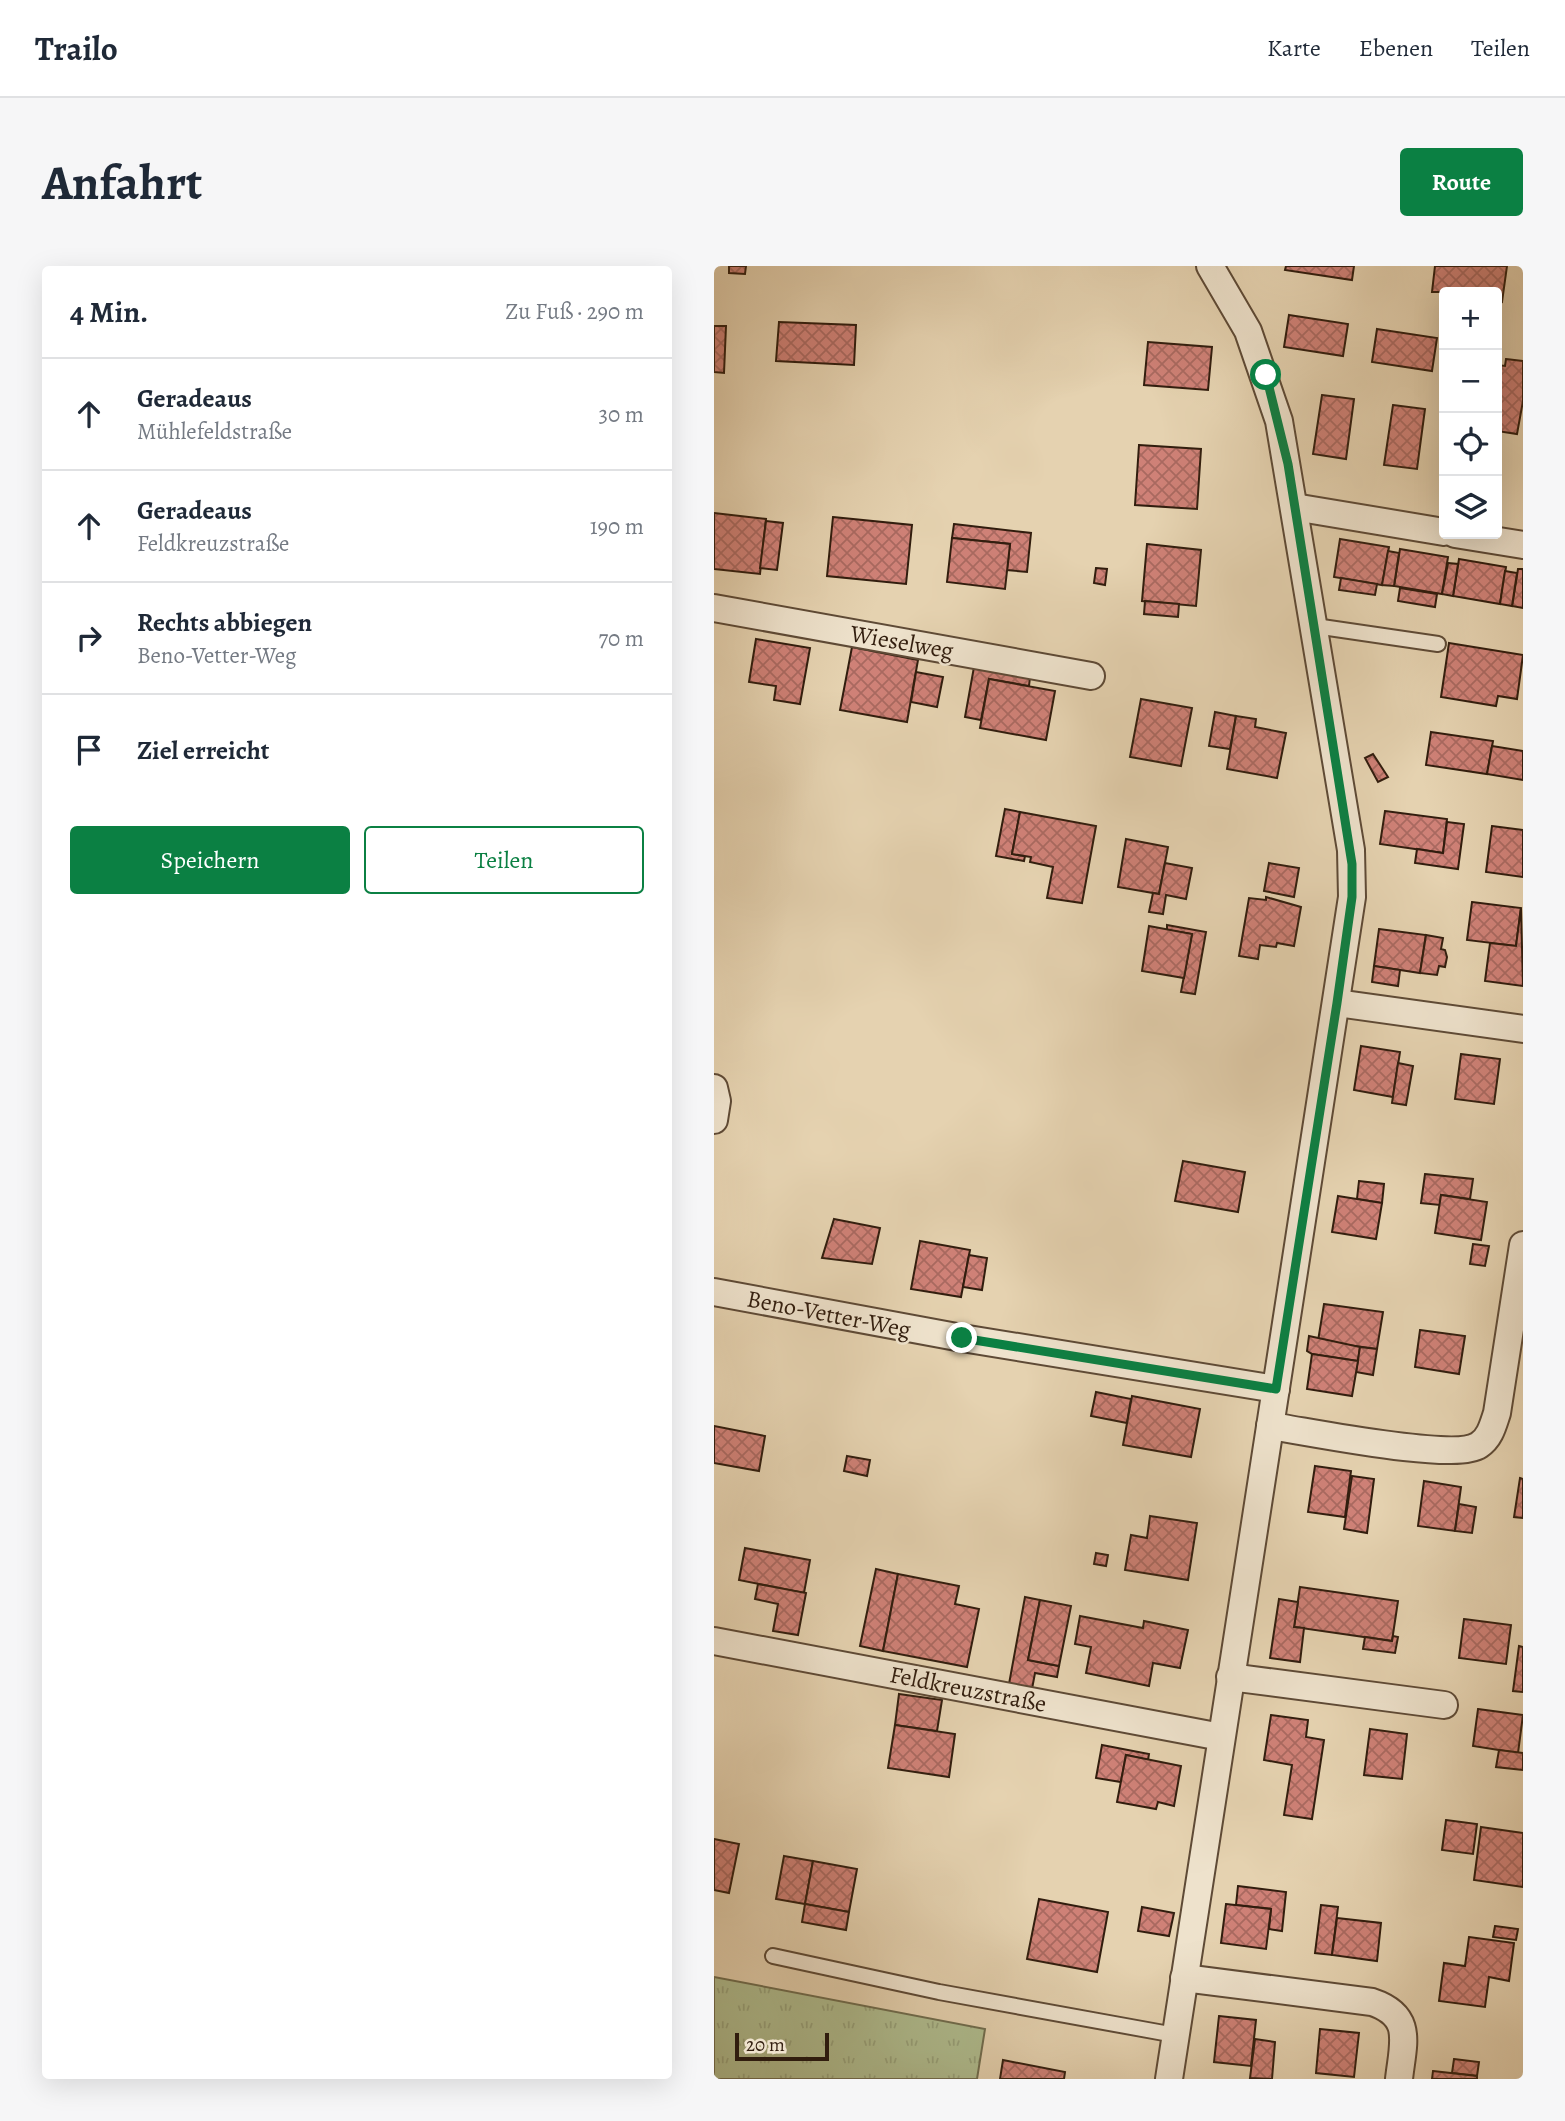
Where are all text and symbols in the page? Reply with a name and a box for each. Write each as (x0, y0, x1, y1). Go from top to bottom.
text: Trailo (35, 26, 118, 71)
text: Karte (1267, 32, 1321, 64)
text: Ebenen (1359, 32, 1433, 64)
text: Teilen (1471, 32, 1530, 64)
button: Route (1400, 148, 1523, 216)
text: Anfahrt (42, 149, 202, 216)
map controls (1439, 287, 1502, 539)
button: + (1439, 287, 1502, 350)
text: 4 Min. (70, 292, 148, 332)
text: Zu Fuß · 290 m (505, 296, 644, 327)
button: − (1439, 350, 1502, 413)
route start (1250, 359, 1281, 390)
text: Geradeaus (137, 381, 252, 416)
icon: ahead (70, 395, 108, 433)
text: 30 m (598, 399, 644, 430)
button: locate (1439, 413, 1502, 476)
text: Mühlefeldstraße (137, 416, 292, 447)
button: layers (1439, 476, 1502, 539)
text: Geradeaus (137, 493, 252, 528)
icon: ahead (70, 507, 108, 545)
text: 190 m (590, 511, 644, 542)
text: Feldkreuzstraße (137, 528, 289, 559)
text: Rechts abbiegen (137, 605, 312, 640)
street label: Wieselweg (847, 617, 956, 667)
icon: right (70, 619, 108, 657)
text: 70 m (598, 623, 644, 654)
text: Beno-Vetter-Weg (137, 640, 296, 671)
icon: arrive (70, 731, 108, 769)
text: Ziel erreicht (137, 733, 270, 768)
button: Speichern (70, 826, 350, 894)
button: Teilen (364, 826, 644, 894)
street label: Beno-Vetter-Weg (744, 1282, 914, 1346)
route end (946, 1322, 977, 1353)
street label: Feldkreuzstraße (887, 1658, 1049, 1720)
scale bar (735, 2030, 830, 2062)
text: 20 m (746, 2032, 785, 2058)

